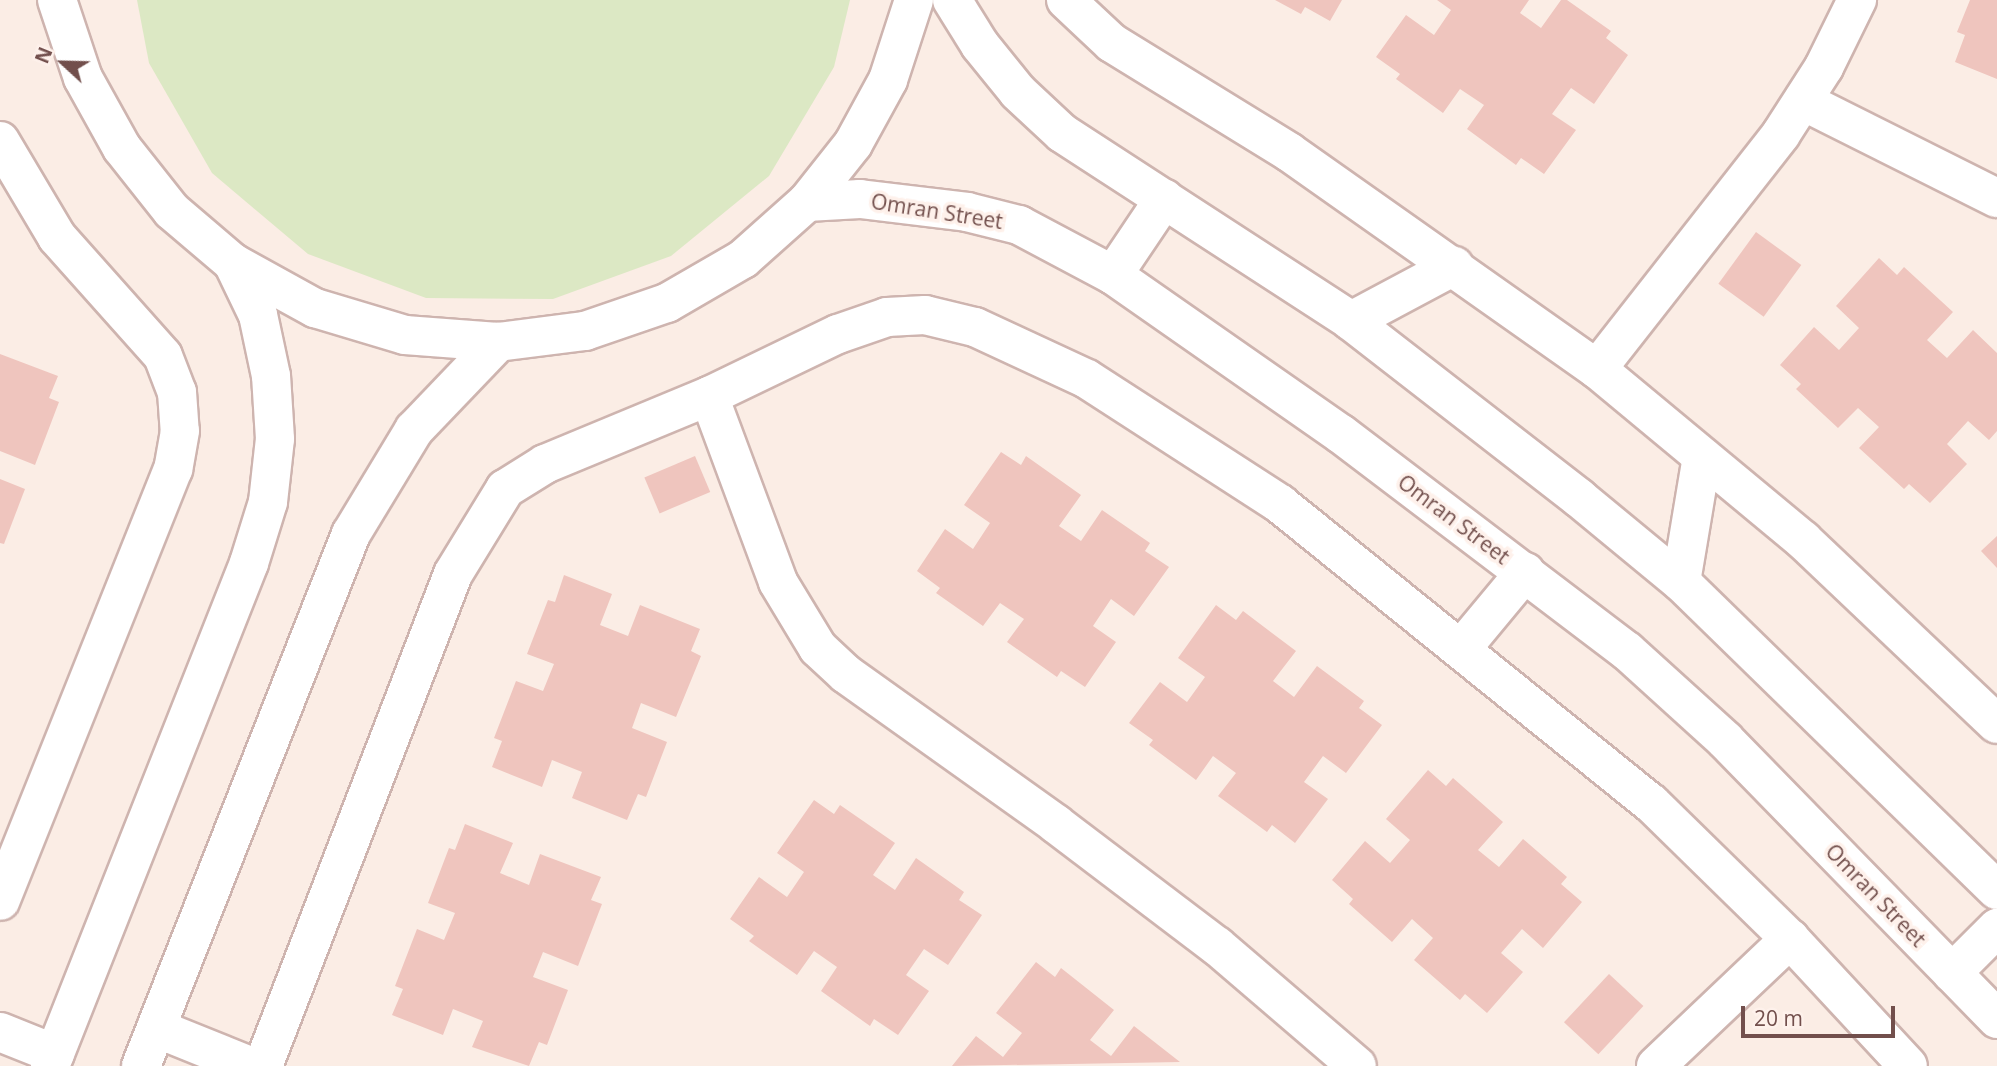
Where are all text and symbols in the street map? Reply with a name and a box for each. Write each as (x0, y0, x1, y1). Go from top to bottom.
north arrow (28, 28, 98, 98)
text: N (29, 43, 58, 67)
street label: Omran Street (869, 188, 1005, 234)
street label: Omran Street (1393, 469, 1515, 569)
street label: Omran Street (1821, 838, 1931, 952)
scale bar (1745, 992, 1899, 1036)
text: 20 m (1754, 1004, 1803, 1032)

